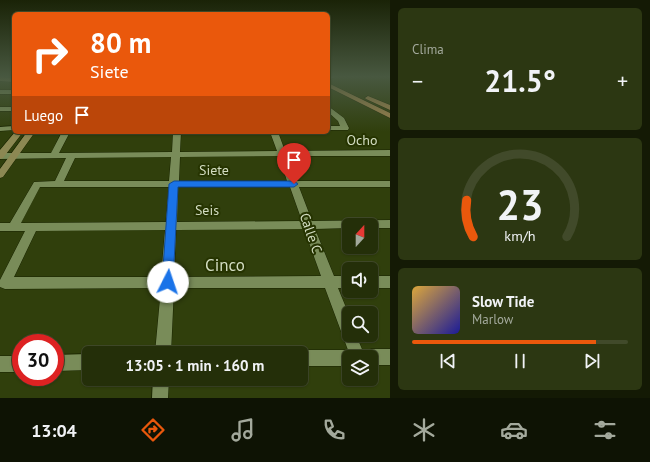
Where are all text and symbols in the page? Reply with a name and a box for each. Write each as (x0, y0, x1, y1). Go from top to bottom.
text: 80 m (90, 24, 151, 61)
icon: right (24, 28, 76, 80)
text: Clima (412, 41, 444, 58)
text: Siete (90, 60, 129, 83)
text: 21.5° (484, 61, 556, 100)
text: − (412, 67, 423, 95)
text: + (617, 67, 628, 95)
icon: arrive (71, 104, 93, 126)
text: Luego (24, 106, 63, 125)
street label: Ocho (346, 131, 378, 149)
pin (277, 143, 311, 184)
icon: arrive (283, 149, 305, 171)
street label: Siete (199, 161, 229, 179)
text: 23 (496, 178, 544, 231)
street label: Seis (195, 201, 219, 219)
street label: Calle C (296, 210, 326, 256)
north arrow (342, 218, 378, 254)
map controls (342, 218, 378, 386)
text: km/h (504, 226, 536, 245)
street label: Cinco (205, 254, 245, 276)
position arrow (147, 261, 189, 303)
button: sound (342, 262, 378, 298)
text: Slow Tide (472, 292, 534, 311)
button: search (342, 306, 378, 342)
text: Marlow (472, 311, 513, 328)
speed limit sign: 30 (12, 334, 64, 386)
button: layers (342, 350, 378, 386)
icon: previous (437, 350, 459, 372)
icon: pause (509, 350, 531, 372)
icon: next (581, 350, 603, 372)
text: 13:05 · 1 min · 160 m (126, 356, 264, 375)
icon: directions (139, 416, 167, 444)
icon: music (229, 416, 257, 444)
icon: phone (320, 416, 348, 444)
icon: climate (410, 416, 438, 444)
icon: car (500, 416, 528, 444)
icon: filters (591, 416, 619, 444)
text: 13:04 (31, 419, 77, 442)

